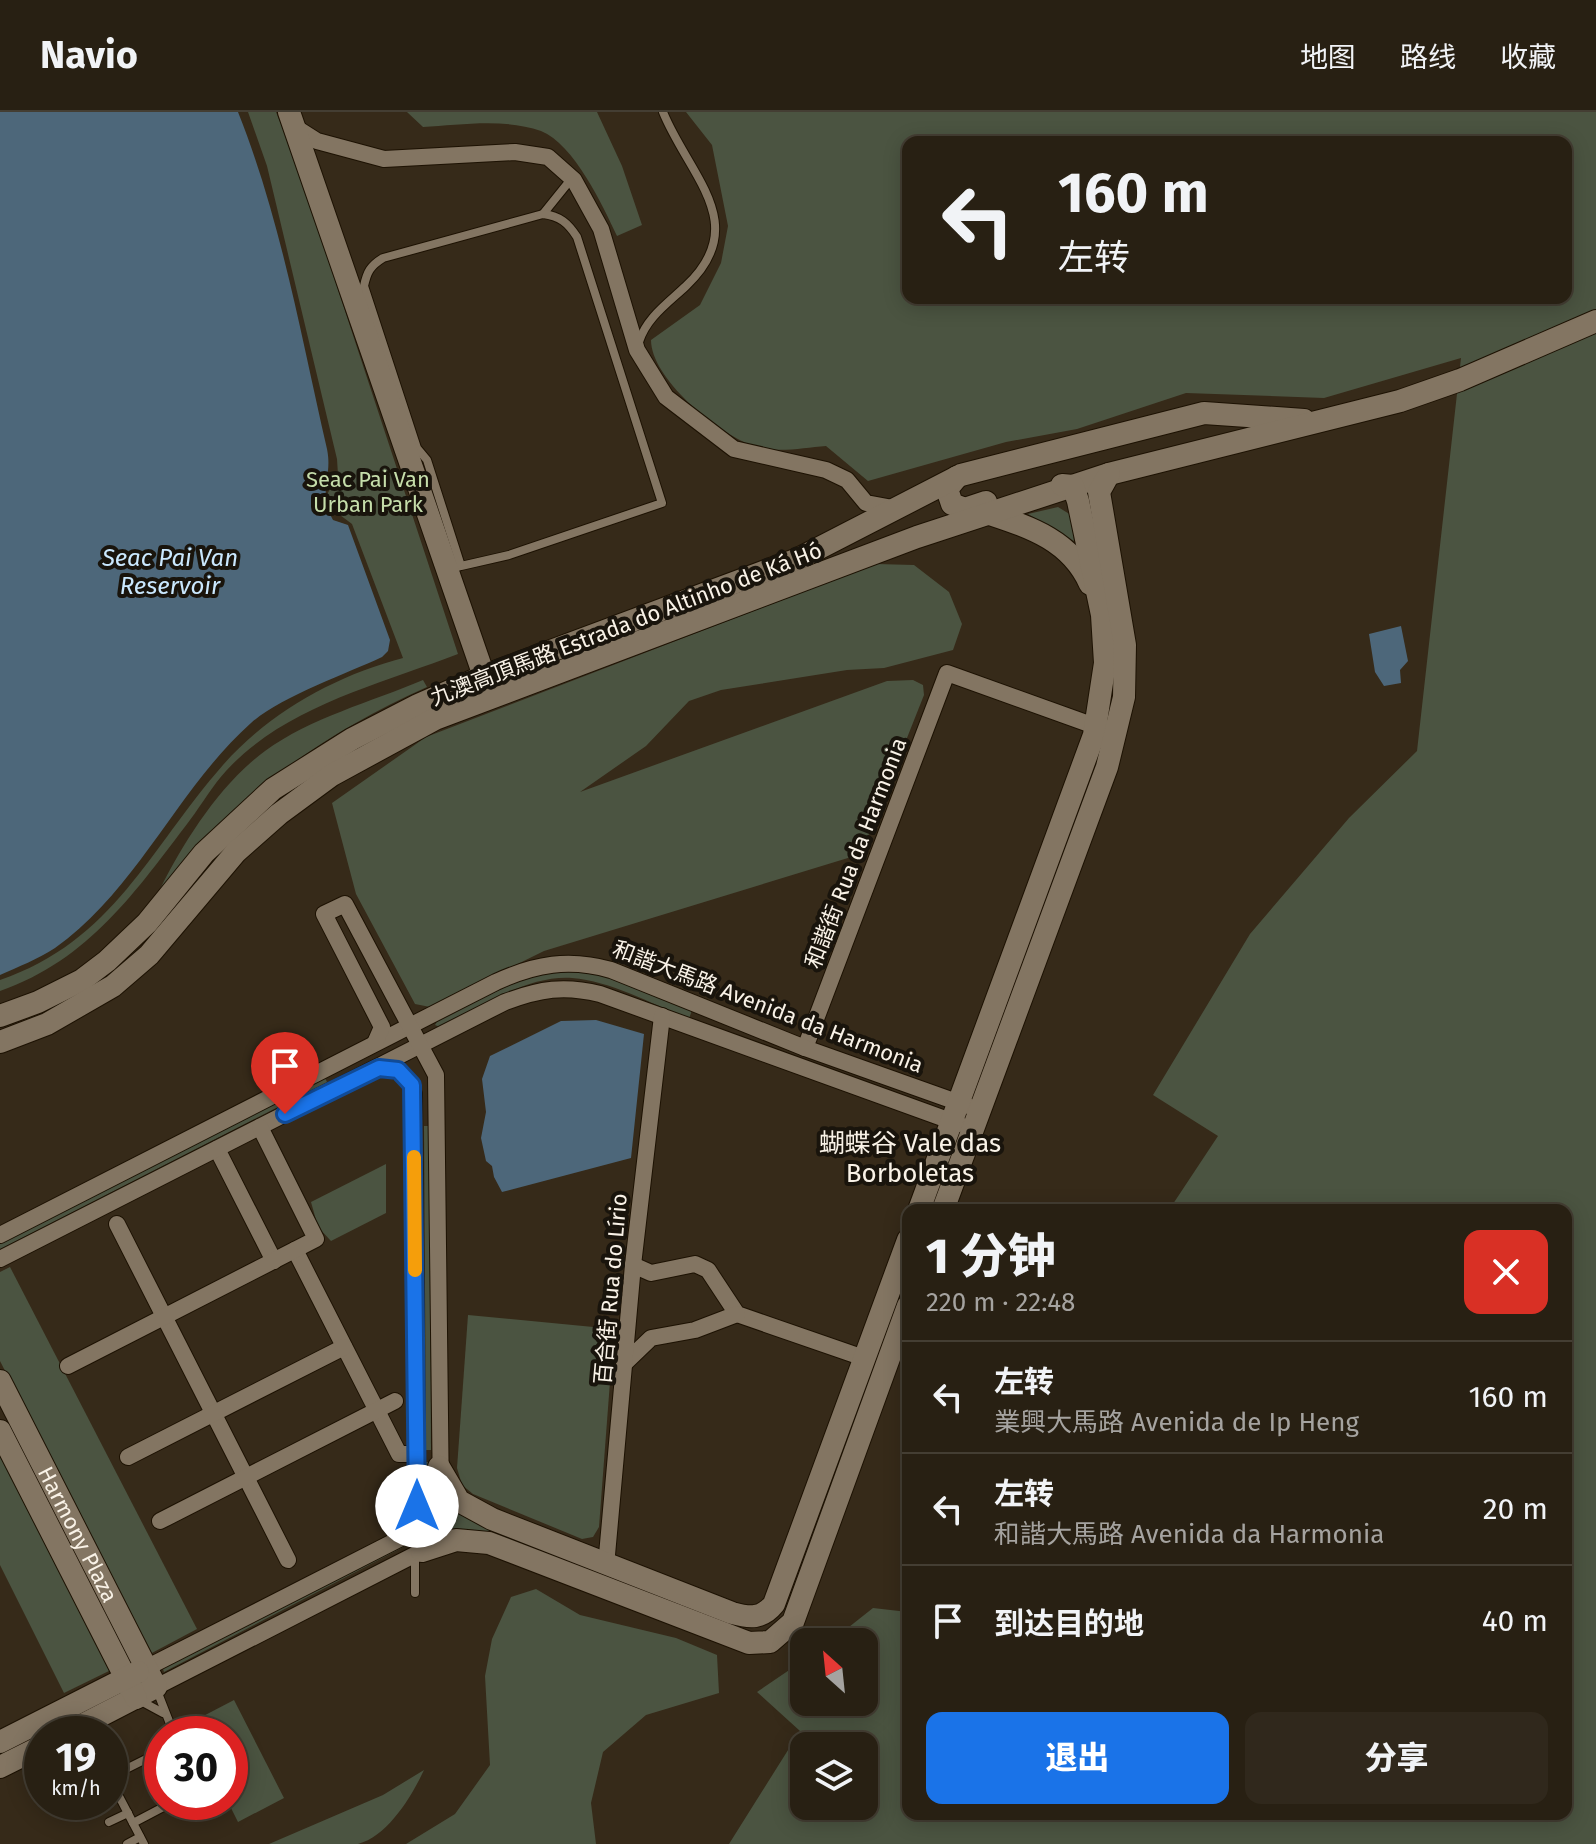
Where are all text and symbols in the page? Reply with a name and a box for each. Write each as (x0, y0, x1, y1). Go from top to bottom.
text: Navio (40, 32, 138, 78)
text: 地图 (1300, 41, 1356, 74)
text: 路线 (1400, 41, 1456, 74)
text: 收藏 (1500, 41, 1556, 74)
text: 160 m (1058, 160, 1209, 227)
icon: left (926, 168, 1030, 272)
text: 左转 (1058, 236, 1130, 280)
park label: Seac Pai Van Urban Park (306, 466, 430, 518)
street label: 九澳高頂馬路 Estrada do Altinho de Ká Hó (426, 537, 826, 711)
water label: Seac Pai Van Reservoir (101, 544, 238, 600)
street label: 和諧街 Rua da Harmonia (800, 734, 912, 972)
street label: 和諧大馬路 Avenida da Harmonia (609, 935, 927, 1079)
pin (251, 1032, 319, 1114)
icon: arrive (263, 1044, 307, 1088)
district label: 蝴蝶谷 Vale das Borboletas (819, 1128, 1001, 1189)
street label: 百合街 Rua do Lírio (589, 1192, 633, 1386)
text: 1 分钟 (926, 1228, 1056, 1286)
button: close (1464, 1230, 1548, 1314)
text: 220 m · 22:48 (926, 1287, 1075, 1318)
text: 左转 (994, 1364, 1054, 1400)
icon: left (926, 1375, 970, 1419)
text: 160 m (1469, 1379, 1548, 1415)
text: 業興大馬路 Avenida de Ip Heng (994, 1407, 1359, 1438)
street label: Harmony Plaza (32, 1462, 124, 1607)
position arrow (375, 1464, 459, 1548)
text: 左转 (994, 1476, 1054, 1512)
icon: left (926, 1487, 970, 1531)
text: 20 m (1483, 1491, 1548, 1527)
text: 和諧大馬路 Avenida da Harmonia (994, 1519, 1384, 1550)
icon: arrive (926, 1599, 970, 1643)
text: 40 m (1482, 1603, 1548, 1639)
text: 到达目的地 (994, 1606, 1144, 1642)
north arrow (790, 1628, 878, 1716)
map controls (790, 1628, 878, 1820)
button: 退出 (926, 1712, 1229, 1804)
button: 分享 (1245, 1712, 1548, 1804)
speed limit sign: 30 (144, 1716, 248, 1820)
button: layers (790, 1732, 878, 1820)
text: 19 (56, 1734, 96, 1782)
text: km/h (51, 1776, 101, 1800)

